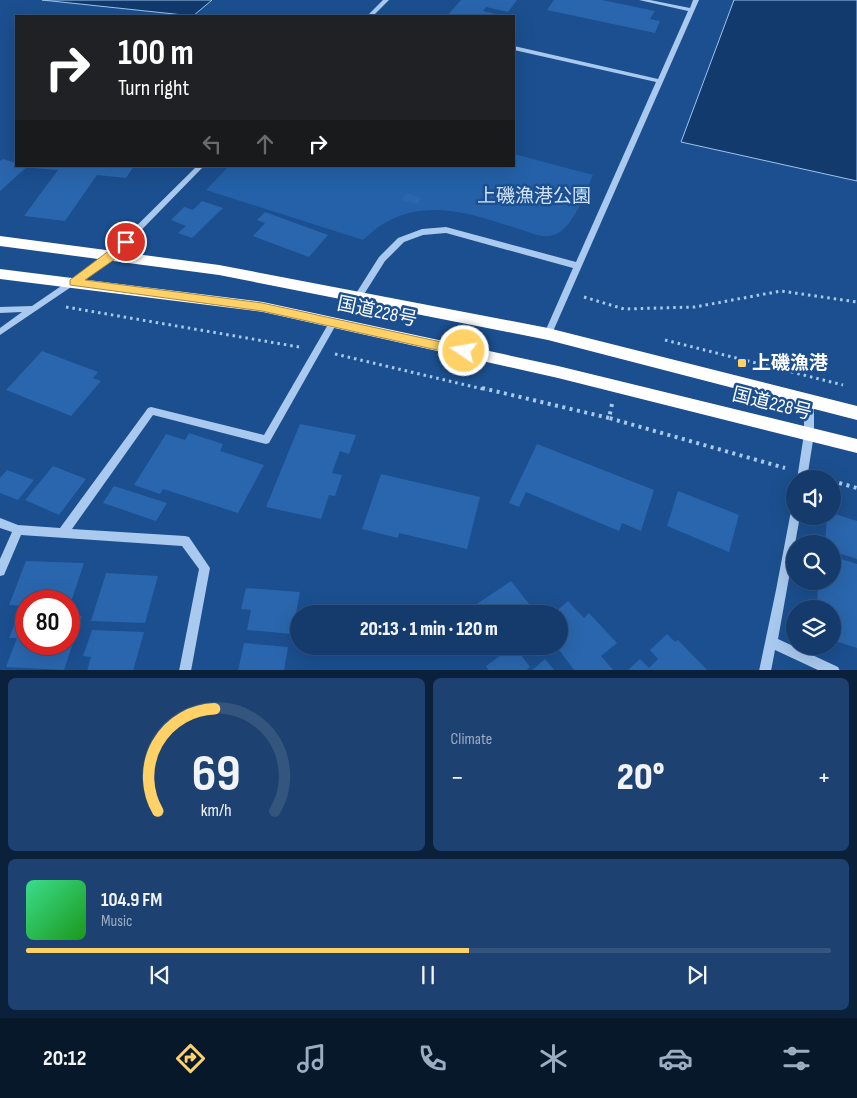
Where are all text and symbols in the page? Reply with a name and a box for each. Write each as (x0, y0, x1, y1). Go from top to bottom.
text: 100 m (118, 32, 194, 75)
icon: right (35, 35, 100, 100)
text: Turn right (118, 75, 189, 102)
icon: left (198, 130, 226, 158)
icon: ahead (251, 130, 279, 158)
icon: right (304, 130, 332, 158)
park label: 上磯漁港公園 (477, 185, 591, 208)
pin (105, 221, 147, 263)
icon: arrive (112, 228, 140, 256)
street label: 国道228号 (335, 292, 419, 332)
position arrow (437, 324, 489, 376)
place label: 上磯漁港 (752, 352, 828, 375)
marker: 上磯漁港 (736, 357, 748, 369)
street label: 国道228号 (730, 383, 814, 425)
map controls (786, 470, 841, 655)
button: sound (786, 470, 841, 525)
button: search (786, 535, 841, 590)
speed limit sign: 80 (15, 590, 80, 655)
button: layers (786, 600, 841, 655)
text: 20:13 · 1 min · 120 m (360, 618, 498, 641)
text: Climate (451, 730, 492, 749)
text: 69 (192, 743, 241, 806)
text: 20° (617, 755, 665, 800)
text: − (451, 761, 464, 794)
text: + (817, 761, 831, 794)
text: km/h (201, 800, 232, 821)
text: 104.9 FM (101, 889, 162, 912)
text: Music (101, 912, 132, 931)
icon: previous (146, 961, 174, 989)
icon: pause (414, 961, 442, 989)
icon: next (683, 961, 711, 989)
icon: directions (173, 1041, 208, 1076)
icon: music (294, 1041, 329, 1076)
icon: phone (415, 1041, 450, 1076)
icon: climate (536, 1041, 571, 1076)
icon: car (658, 1041, 693, 1076)
icon: filters (779, 1041, 814, 1076)
text: 20:12 (43, 1045, 86, 1072)

